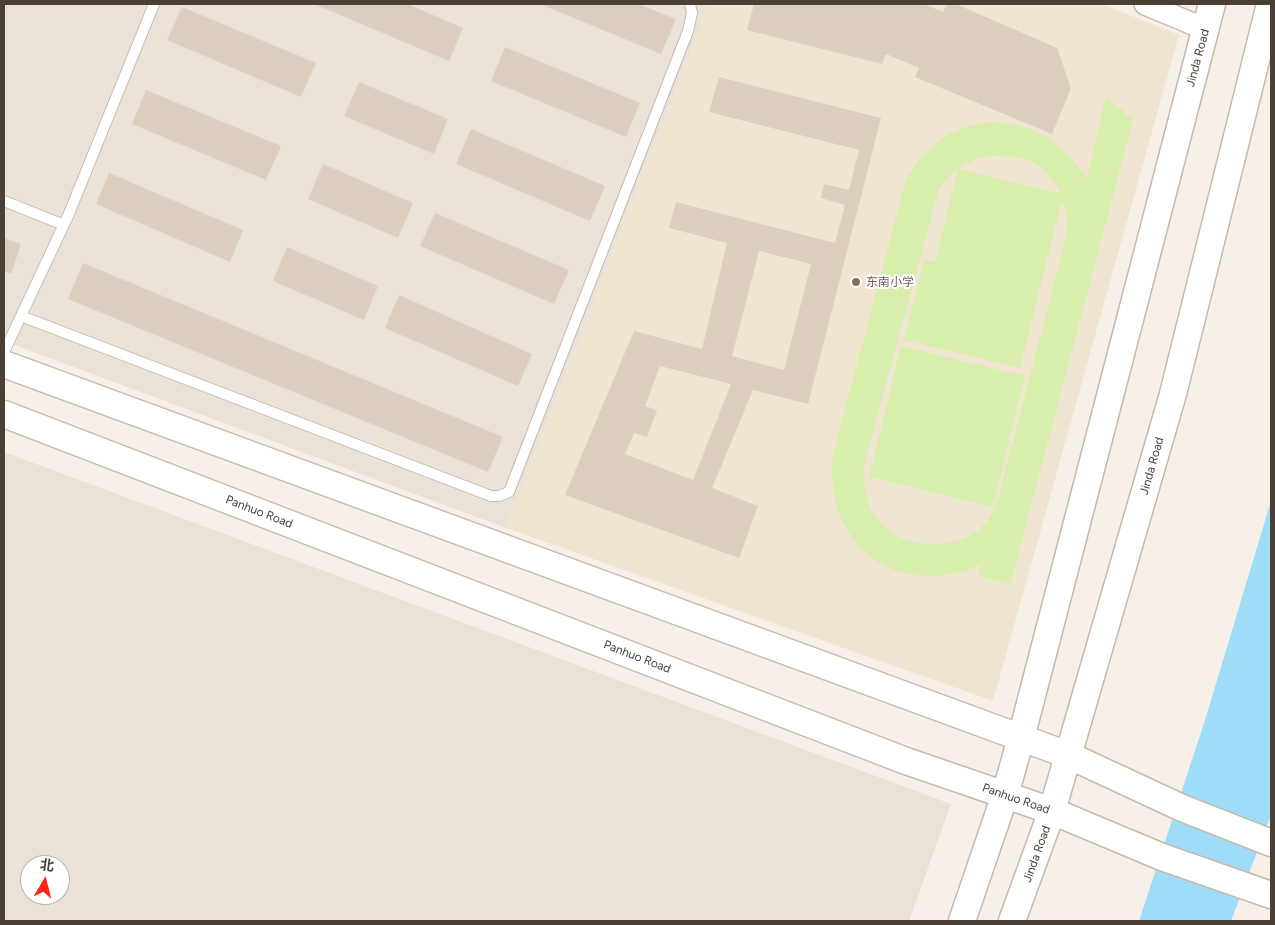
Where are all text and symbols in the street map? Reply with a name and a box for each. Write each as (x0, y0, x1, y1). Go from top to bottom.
street label: Jinda Road (1183, 27, 1213, 89)
place label: 东南小学 (866, 275, 914, 289)
marker: 东南小学 (850, 276, 862, 288)
street label: Jinda Road (1137, 435, 1167, 497)
street label: Panhuo Road (223, 493, 295, 531)
street label: Panhuo Road (601, 638, 673, 676)
street label: Panhuo Road (980, 781, 1052, 817)
street label: Jinda Road (1020, 824, 1054, 884)
north arrow (20, 855, 70, 905)
text: 北 (39, 856, 55, 875)

